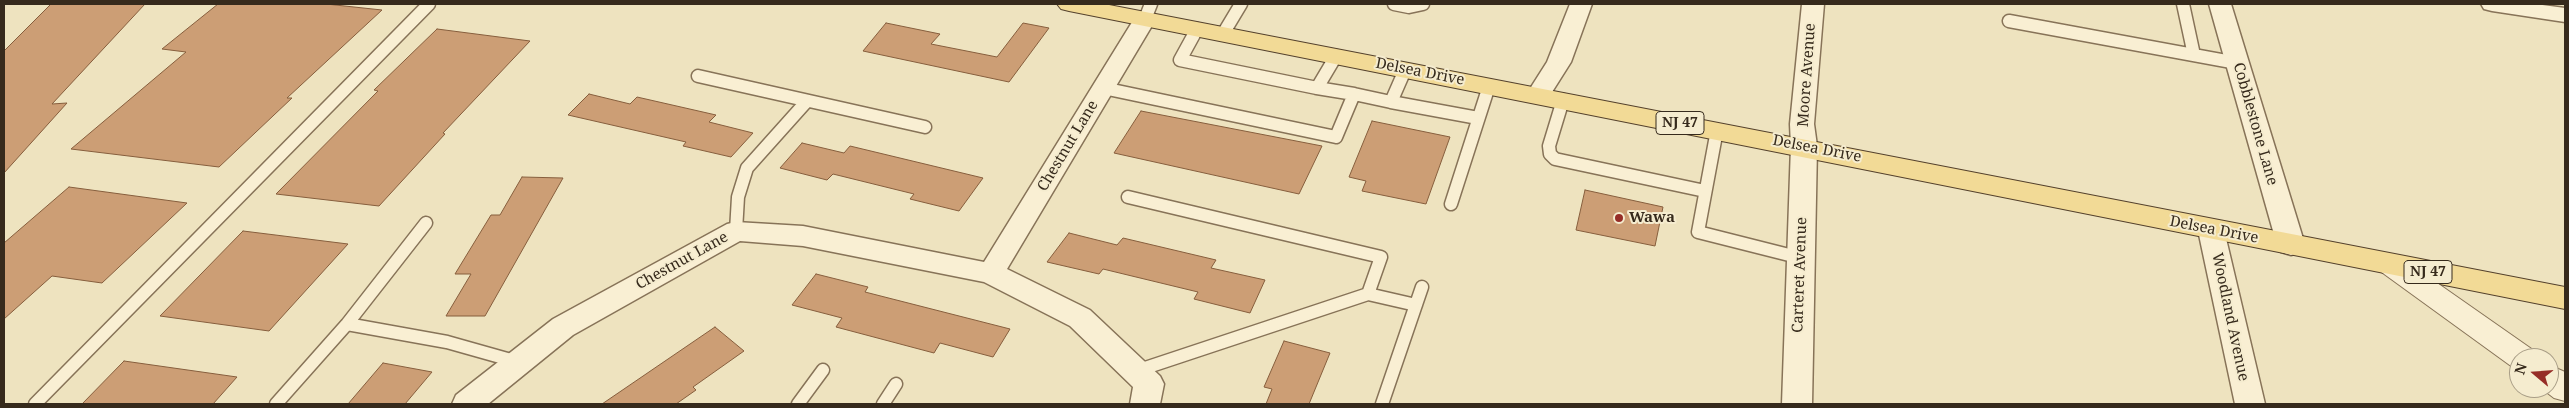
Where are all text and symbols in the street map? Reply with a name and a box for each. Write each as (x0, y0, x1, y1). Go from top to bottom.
street label: Moore Avenue (1794, 23, 1820, 127)
street label: Delsea Drive (1374, 55, 1466, 89)
street label: Cobblestone Lane (2229, 61, 2281, 187)
street label: Chestnut Lane (1034, 97, 1102, 195)
road number: NJ 47 (1656, 112, 1704, 134)
street label: Delsea Drive (1771, 132, 1863, 166)
place label: Wawa (1629, 209, 1675, 227)
marker: Wawa (1613, 212, 1625, 224)
street label: Delsea Drive (2168, 213, 2260, 247)
street label: Carteret Avenue (1789, 217, 1811, 333)
street label: Chestnut Lane (633, 228, 731, 294)
street label: Woodland Avenue (2208, 251, 2252, 383)
road number: NJ 47 (2404, 260, 2452, 284)
north arrow (2509, 348, 2559, 398)
text: N (2509, 360, 2531, 377)

